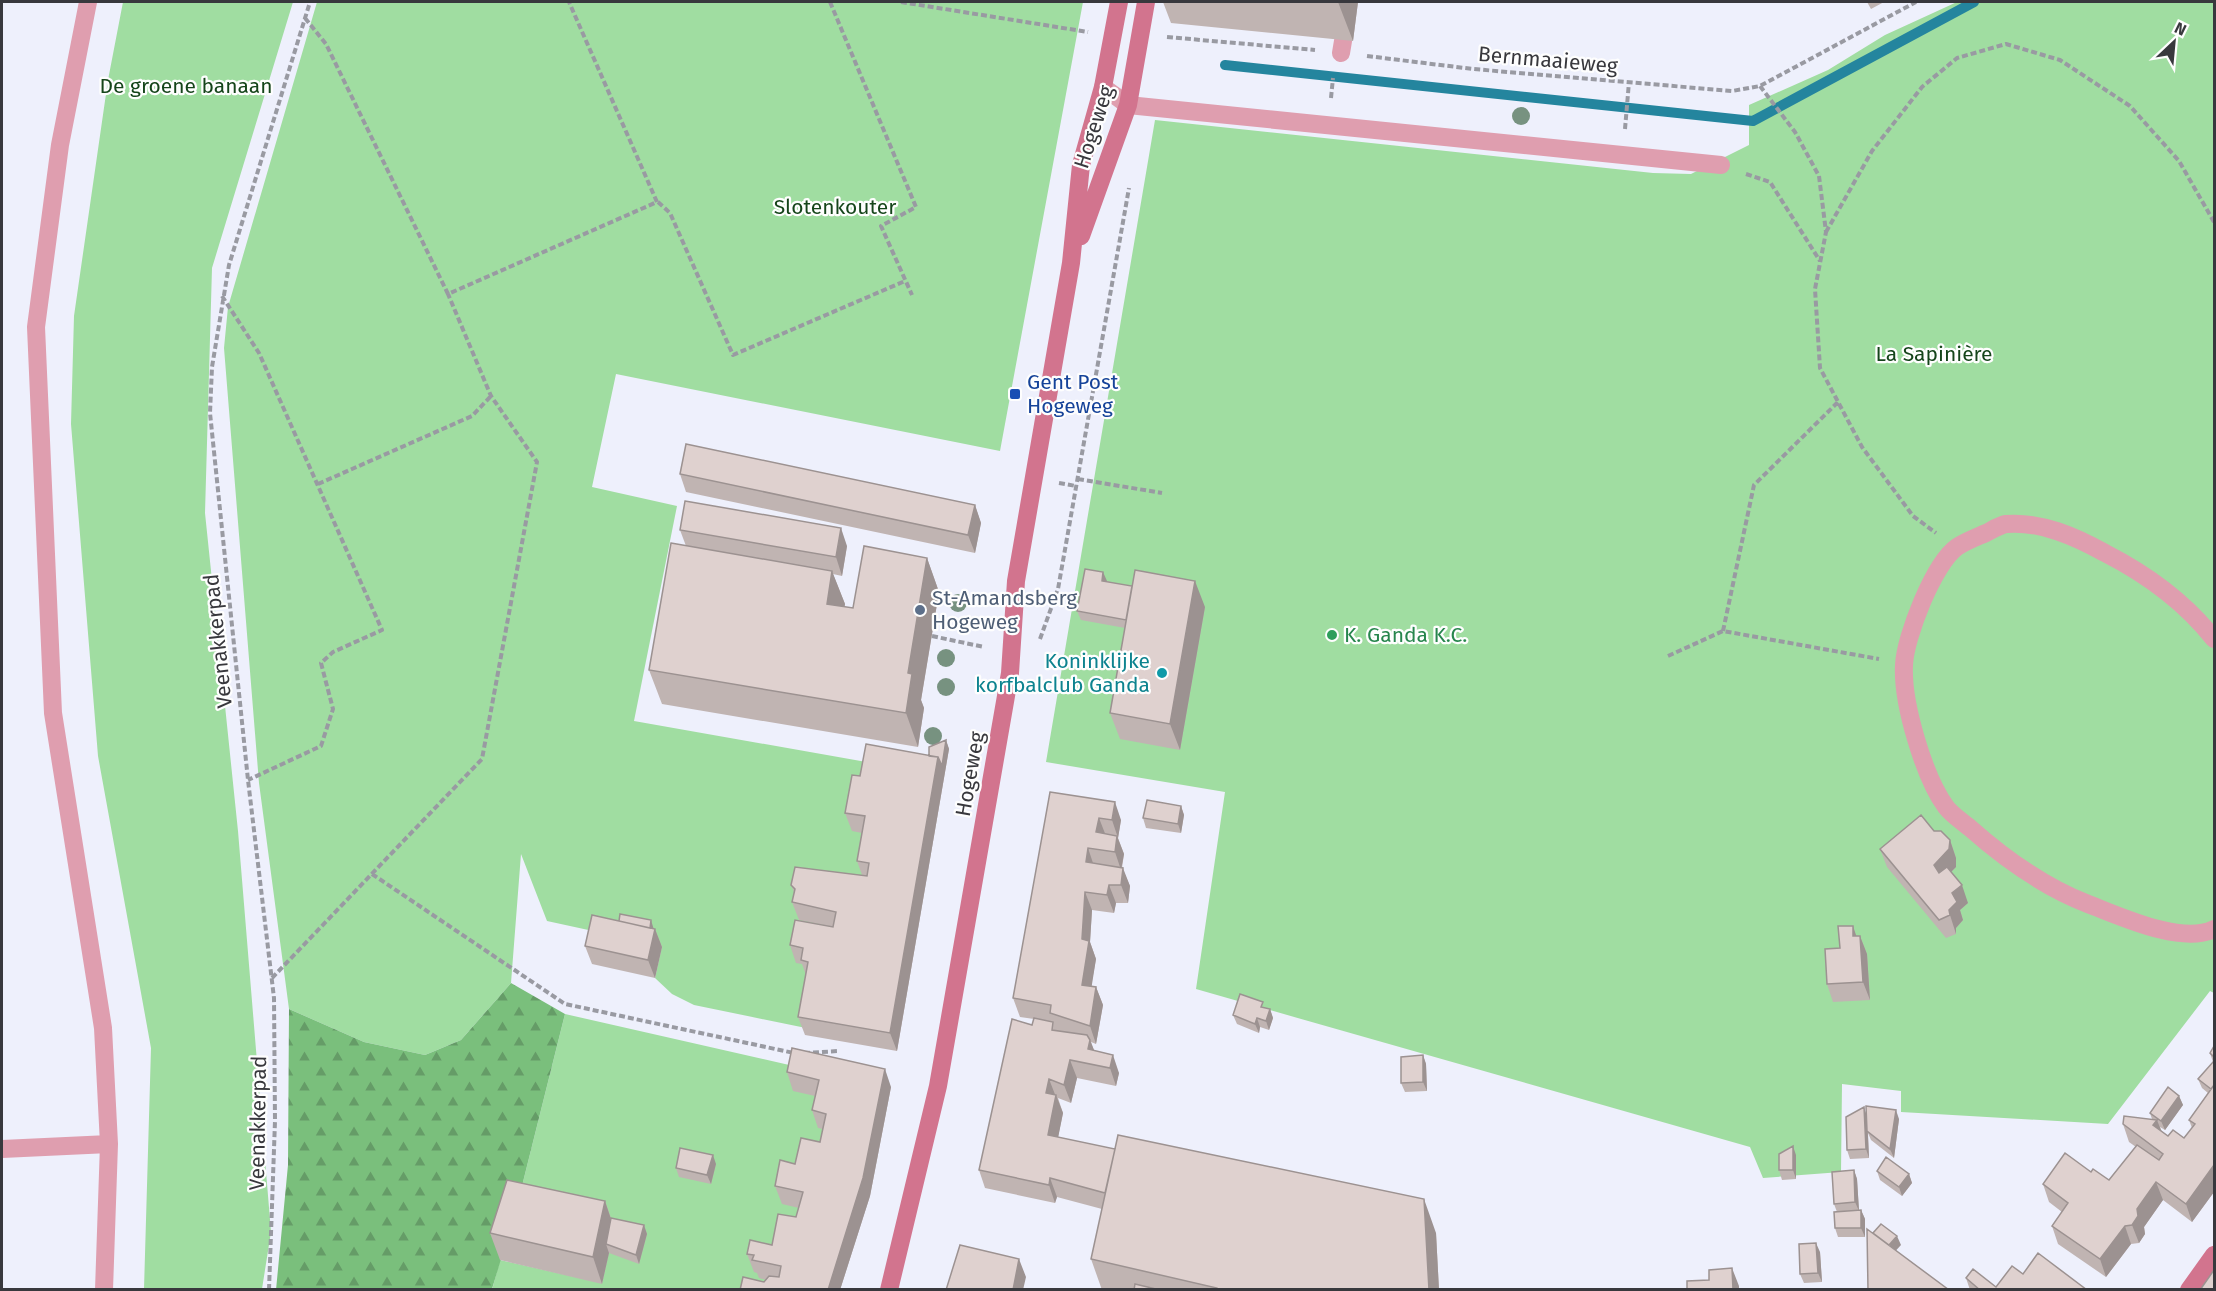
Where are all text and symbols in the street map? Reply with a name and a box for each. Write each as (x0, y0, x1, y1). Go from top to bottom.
north arrow (2144, 12, 2204, 72)
text: N (2171, 18, 2189, 40)
street label: Bernmaaieweg (1477, 41, 1619, 79)
park label: De groene banaan (100, 73, 273, 99)
street label: Hogeweg (1068, 82, 1120, 172)
park label: Slotenkouter (774, 194, 896, 220)
park label: La Sapinière (1875, 341, 1993, 367)
place label: Gent Post Hogeweg (1027, 369, 1119, 419)
marker: Gent Post Hogeweg (1008, 387, 1022, 401)
street label: Veenakkerpad (198, 573, 238, 709)
place label: St-Amandsberg Hogeweg (932, 585, 1077, 635)
marker: St-Amandsberg Hogeweg (913, 603, 927, 617)
place label: K. Ganda K.C. (1344, 622, 1467, 648)
marker: K. Ganda K.C. (1325, 628, 1339, 642)
place label: Koninklijke korfbalclub Ganda (975, 648, 1150, 698)
marker: Koninklijke korfbalclub Ganda (1155, 666, 1169, 680)
street label: Hogeweg (950, 729, 990, 819)
street label: Veenakkerpad (244, 1055, 272, 1191)

